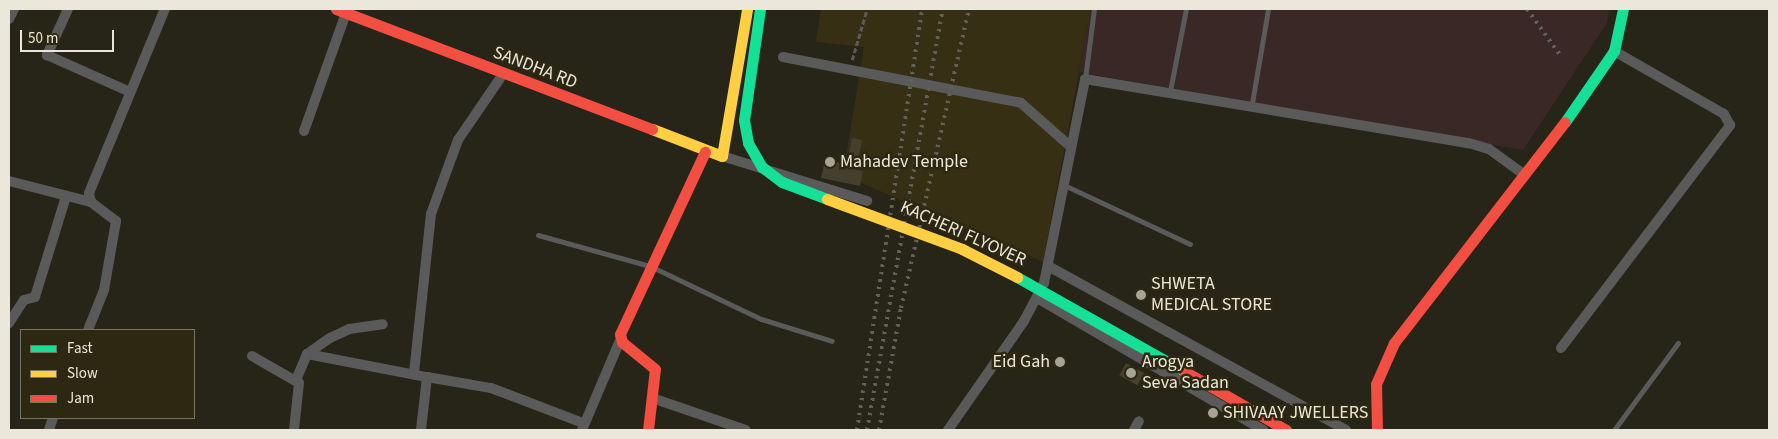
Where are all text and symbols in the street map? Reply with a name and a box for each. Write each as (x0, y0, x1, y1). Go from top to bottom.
scale bar (22, 20, 116, 52)
text: 50 m (28, 28, 58, 49)
street label: SANDHA RD (490, 42, 580, 94)
place label: Mahadev Temple (840, 151, 968, 173)
marker: Mahadev Temple (824, 156, 836, 168)
street label: KACHERI FLYOVER (897, 197, 1029, 271)
place label: SHWETA MEDICAL STORE (1151, 274, 1272, 316)
marker: SHWETA MEDICAL STORE (1135, 289, 1147, 301)
legend (20, 329, 195, 419)
text: Fast (67, 338, 93, 359)
place label: Eid Gah (993, 351, 1050, 373)
place label: Arogya Seva Sadan (1142, 352, 1229, 394)
marker: Eid Gah (1054, 356, 1066, 368)
text: Slow (67, 363, 98, 384)
marker: Arogya Seva Sadan (1124, 366, 1138, 380)
text: Jam (67, 388, 94, 409)
place label: SHIVAAY JWELLERS (1223, 402, 1368, 424)
marker: SHIVAAY JWELLERS (1207, 407, 1219, 419)

